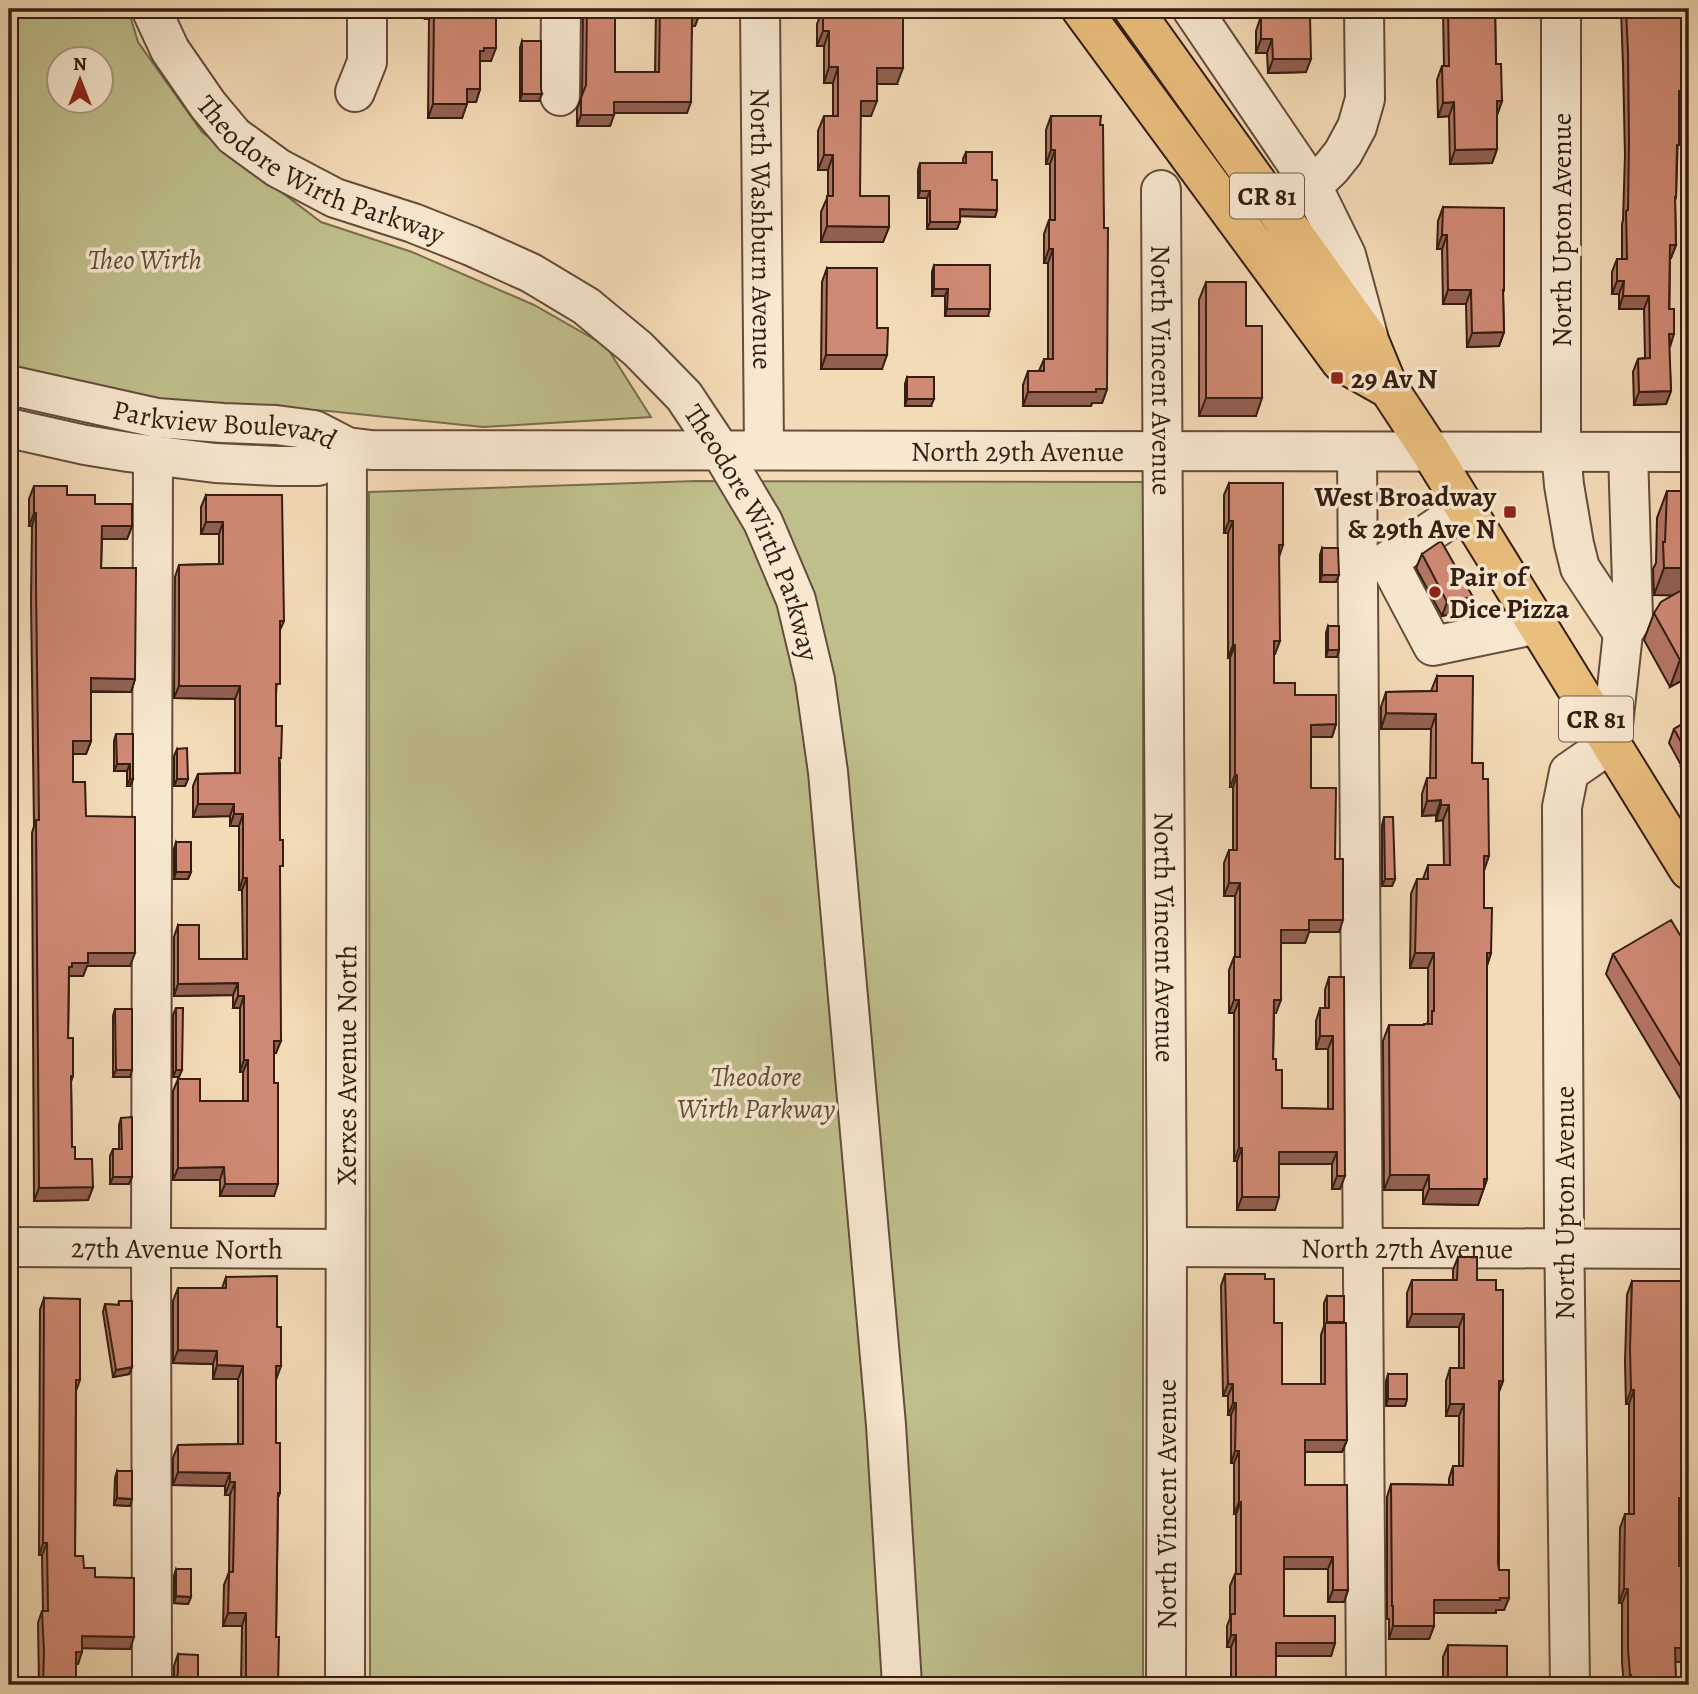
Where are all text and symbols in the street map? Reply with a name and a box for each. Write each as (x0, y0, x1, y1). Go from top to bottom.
north arrow (46, 46, 116, 116)
text: N (73, 51, 87, 77)
street label: Theodore Wirth Parkway (187, 87, 451, 254)
street label: North Washburn Avenue (741, 88, 781, 370)
street label: North Upton Avenue (1543, 113, 1581, 347)
road number: CR 81 (1230, 174, 1304, 218)
park label: Theo Wirth (88, 241, 202, 279)
street label: North Vincent Avenue (1141, 244, 1181, 496)
place label: 29 Av N (1351, 360, 1437, 398)
marker: 29 Av N (1329, 370, 1345, 386)
street label: Parkview Boulevard (109, 391, 344, 459)
street label: Theodore Wirth Parkway (675, 397, 828, 665)
street label: North 29th Avenue (911, 433, 1124, 471)
place label: West Broadway & 29th Ave N (1313, 478, 1497, 548)
marker: West Broadway & 29th Ave N (1502, 504, 1518, 520)
place label: Pair of Dice Pizza (1449, 558, 1570, 628)
marker: Pair of Dice Pizza (1427, 584, 1443, 600)
road number: CR 81 (1559, 696, 1633, 741)
street label: North Vincent Avenue (1145, 811, 1184, 1063)
street label: Xerxes Avenue North (328, 945, 366, 1185)
park label: Theodore Wirth Parkway (677, 1058, 835, 1128)
street label: North Upton Avenue (1546, 1086, 1584, 1320)
street label: 27th Avenue North (71, 1229, 283, 1269)
street label: North 27th Avenue (1301, 1230, 1513, 1268)
street label: North Vincent Avenue (1148, 1379, 1186, 1629)

